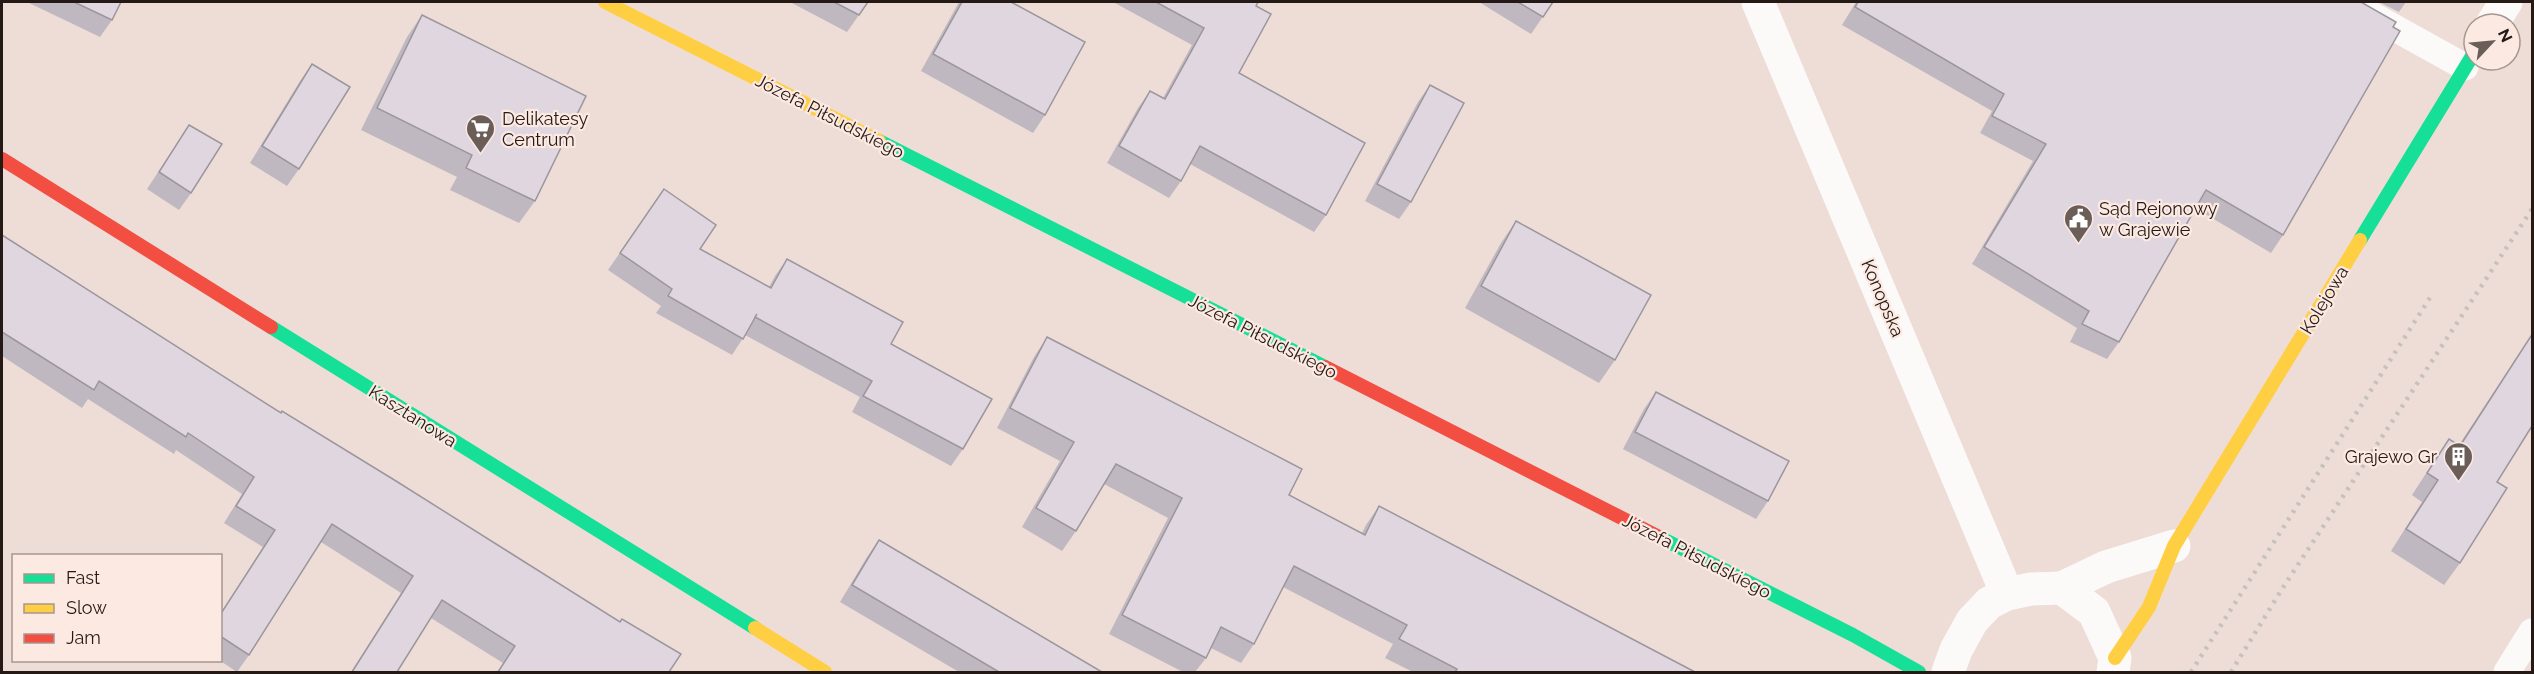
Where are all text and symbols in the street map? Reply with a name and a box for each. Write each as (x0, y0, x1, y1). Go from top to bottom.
north arrow (2462, 12, 2522, 72)
text: N (2494, 26, 2516, 45)
street label: Józefa Piłsudskiego (752, 69, 908, 163)
place label: Delikatesy Centrum (502, 108, 588, 150)
supermarket icon: Delikatesy Centrum (465, 112, 497, 154)
place label: Sąd Rejonowy w Grajewie (2099, 198, 2218, 240)
public building icon: Sąd Rejonowy w Grajewie (2062, 202, 2094, 244)
street label: Konopska (1857, 256, 1909, 340)
street label: Kolejowa (2295, 262, 2353, 338)
street label: Józefa Piłsudskiego (1185, 289, 1341, 383)
street label: Kasztanowa (365, 381, 461, 451)
building icon: Grajewo Gr (2442, 440, 2474, 482)
place label: Grajewo Gr (2345, 446, 2438, 467)
street label: Józefa Piłsudskiego (1619, 509, 1775, 603)
legend (12, 554, 222, 662)
text: Fast (66, 567, 100, 588)
text: Slow (66, 597, 107, 618)
text: Jam (66, 627, 101, 648)

